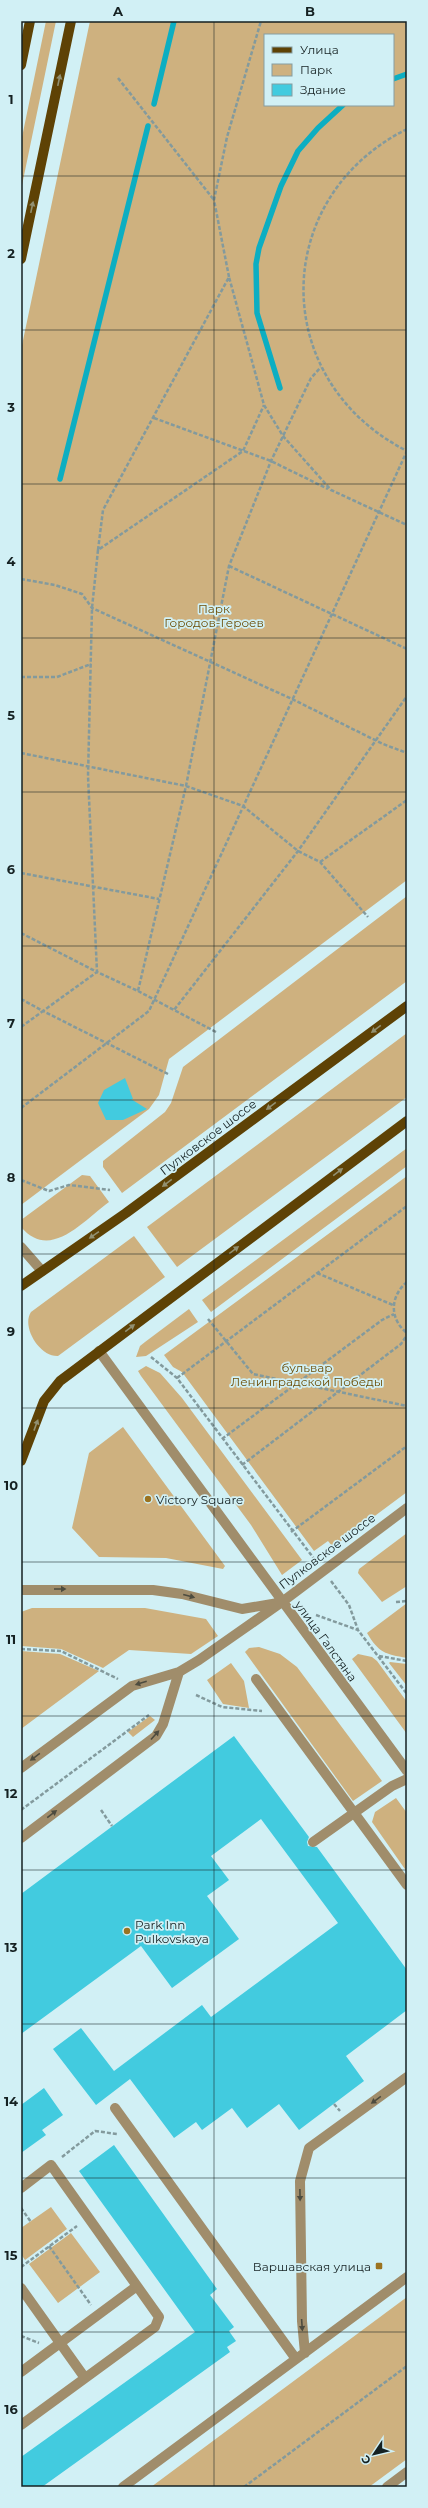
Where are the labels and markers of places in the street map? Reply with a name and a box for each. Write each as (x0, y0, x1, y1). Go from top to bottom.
place label: Victory Square (156, 1492, 243, 1507)
marker: Victory Square (143, 1494, 153, 1504)
place label: Park Inn Pulkovskaya (135, 1917, 209, 1946)
marker: Park Inn Pulkovskaya (122, 1926, 132, 1936)
place label: Варшавская улица (253, 2259, 371, 2274)
marker: Варшавская улица (374, 2261, 384, 2271)

